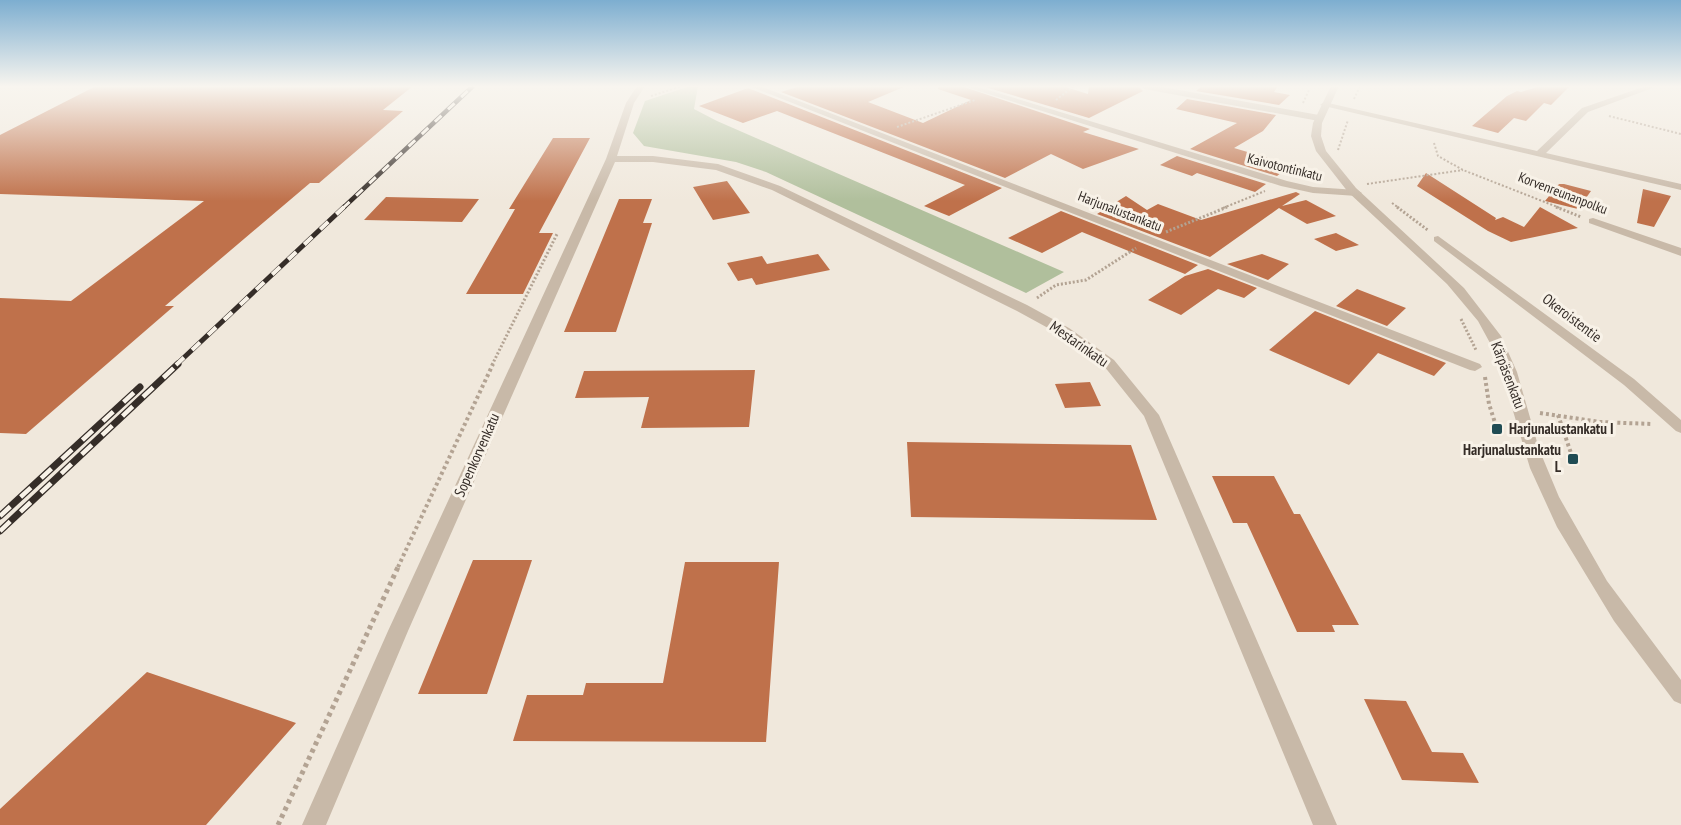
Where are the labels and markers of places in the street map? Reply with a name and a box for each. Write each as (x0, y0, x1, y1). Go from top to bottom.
place label: Harjunalustankatu I (1509, 419, 1614, 438)
marker: Harjunalustankatu I (1490, 422, 1504, 436)
place label: Harjunalustankatu L (1463, 440, 1562, 476)
marker: Harjunalustankatu L (1566, 452, 1580, 466)

